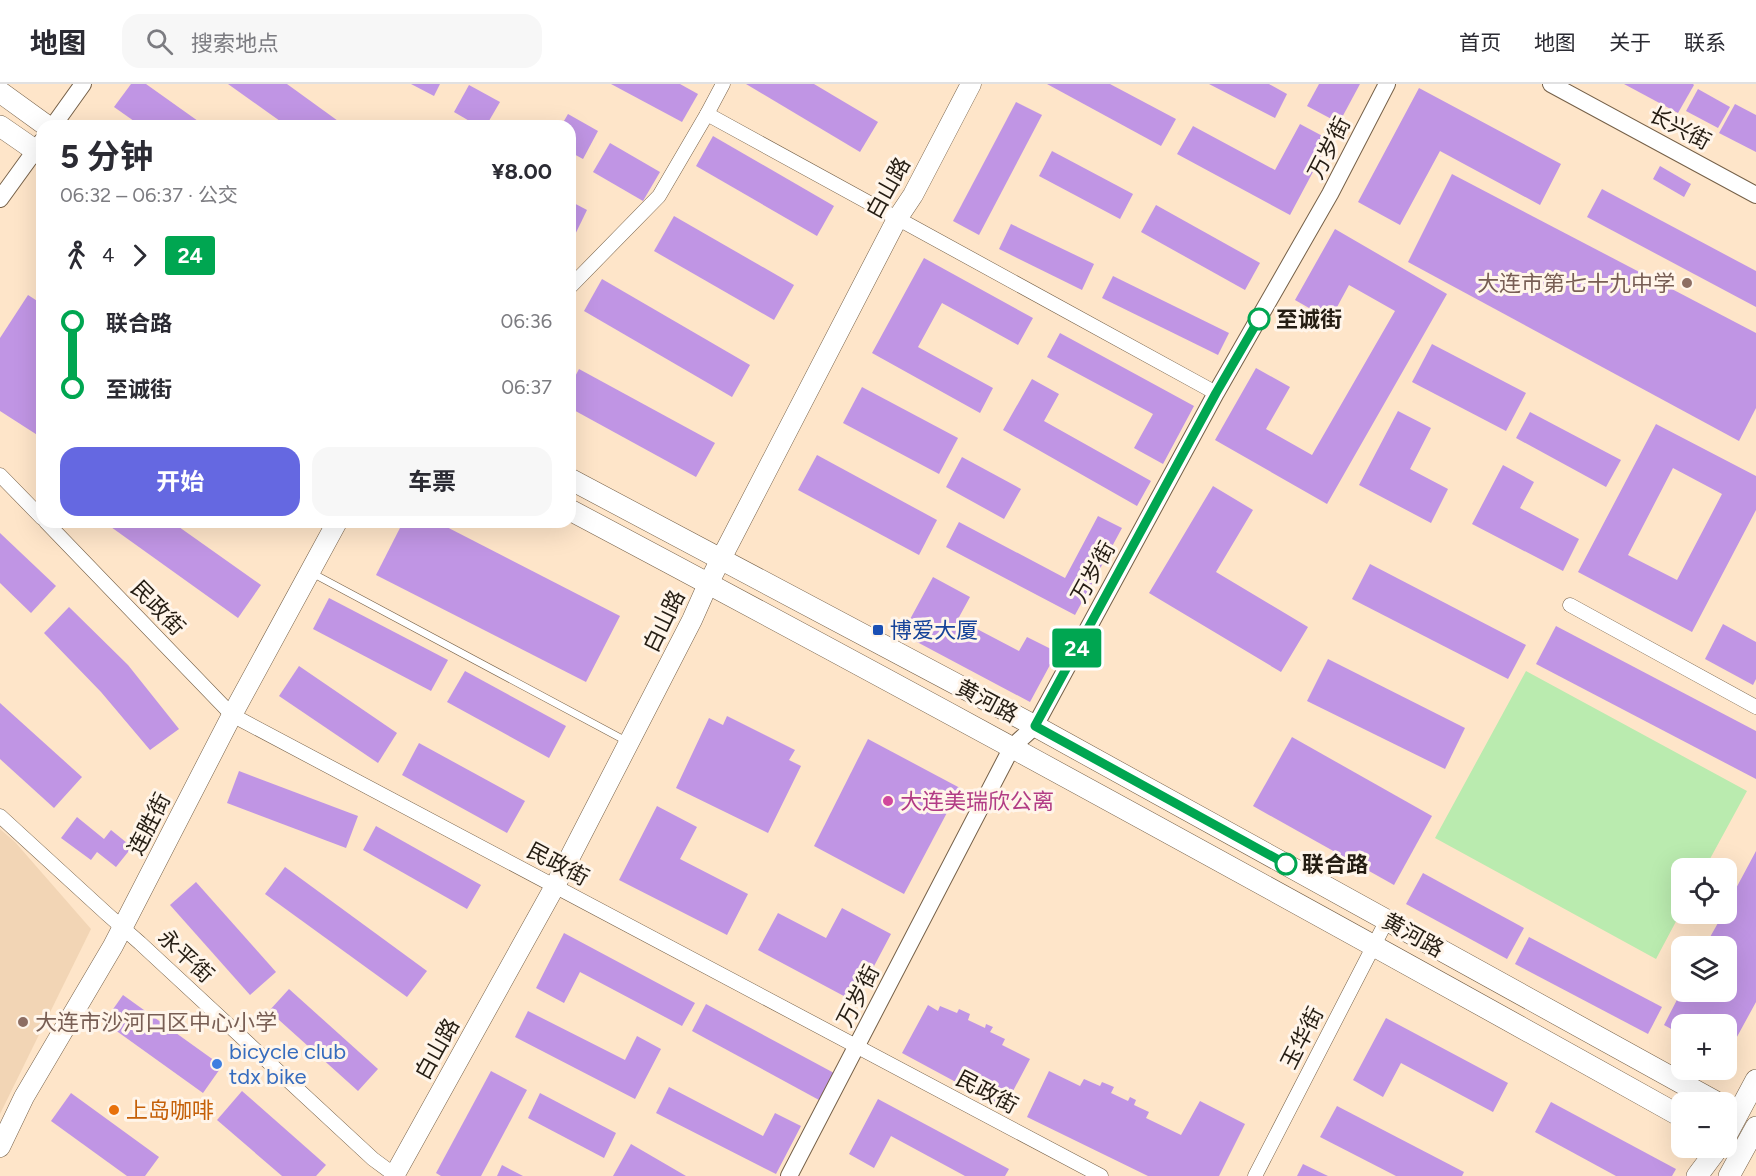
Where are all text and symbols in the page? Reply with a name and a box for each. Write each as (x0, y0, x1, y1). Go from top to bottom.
search box (122, 14, 542, 68)
icon: search (143, 25, 176, 58)
text: 地图 (30, 26, 86, 60)
text: 搜索地点 (191, 30, 279, 57)
text: 首页 (1459, 30, 1501, 55)
text: 地图 (1534, 30, 1576, 55)
text: 关于 (1609, 30, 1651, 55)
text: 联系 (1684, 30, 1726, 55)
street label: 长兴街 (1645, 101, 1715, 155)
street label: 万岁街 (1302, 112, 1356, 184)
text: 5 分钟 (60, 137, 153, 176)
street label: 白山路 (860, 153, 916, 223)
text: ¥8.00 (491, 158, 552, 185)
text: 06:32 – 06:37 · 公交 (60, 183, 238, 207)
icon: walk (60, 239, 93, 272)
icon: forward (123, 239, 156, 272)
text: 4 (102, 243, 114, 267)
text: 24 (177, 243, 203, 268)
place label: 大连市第七十九中学 (1477, 270, 1675, 297)
marker: 大连市第七十九中学 (1680, 276, 1694, 290)
place label: 至诚街 (1276, 306, 1342, 333)
marker: 至诚街 (1248, 308, 1270, 330)
text: 06:36 (501, 309, 552, 333)
text: 联合路 (106, 310, 172, 337)
text: 06:37 (501, 375, 552, 399)
text: 至诚街 (106, 376, 172, 403)
button: 开始 (60, 447, 300, 516)
button: 车票 (312, 447, 552, 516)
street label: 万岁街 (1065, 537, 1121, 607)
street label: 民政街 (125, 575, 191, 641)
street label: 白山路 (637, 585, 691, 657)
place label: 博爱大厦 (890, 617, 978, 644)
marker: 博爱大厦 (871, 623, 885, 637)
line badge: 24 (1050, 628, 1104, 668)
text: 24 (1064, 636, 1090, 661)
street label: 黄河路 (952, 674, 1022, 728)
street label: 连胜街 (122, 788, 176, 860)
place label: 大连美瑞欣公离 (900, 788, 1054, 815)
marker: 大连美瑞欣公离 (881, 794, 895, 808)
street label: 民政街 (523, 837, 593, 891)
place label: 联合路 (1302, 851, 1368, 878)
marker: 联合路 (1275, 853, 1297, 875)
map controls (1671, 858, 1737, 1158)
button: locate (1671, 858, 1737, 924)
street label: 黄河路 (1378, 907, 1448, 963)
street label: 永平街 (153, 924, 219, 988)
button: layers (1671, 936, 1737, 1002)
street label: 万岁街 (831, 960, 885, 1032)
street label: 玉华街 (1275, 1002, 1329, 1074)
place label: 大连市沙河口区中心小学 (35, 1009, 277, 1036)
street label: 白山路 (409, 1014, 465, 1084)
button: + (1671, 1014, 1737, 1080)
marker: 大连市沙河口区中心小学 (16, 1015, 30, 1029)
place label: bicycle club tdx bike (229, 1038, 346, 1090)
marker: bicycle club tdx bike (210, 1057, 224, 1071)
street label: 民政街 (952, 1065, 1022, 1119)
button: − (1671, 1092, 1737, 1158)
place label: 上岛咖啡 (126, 1097, 214, 1124)
marker: 上岛咖啡 (107, 1103, 121, 1117)

